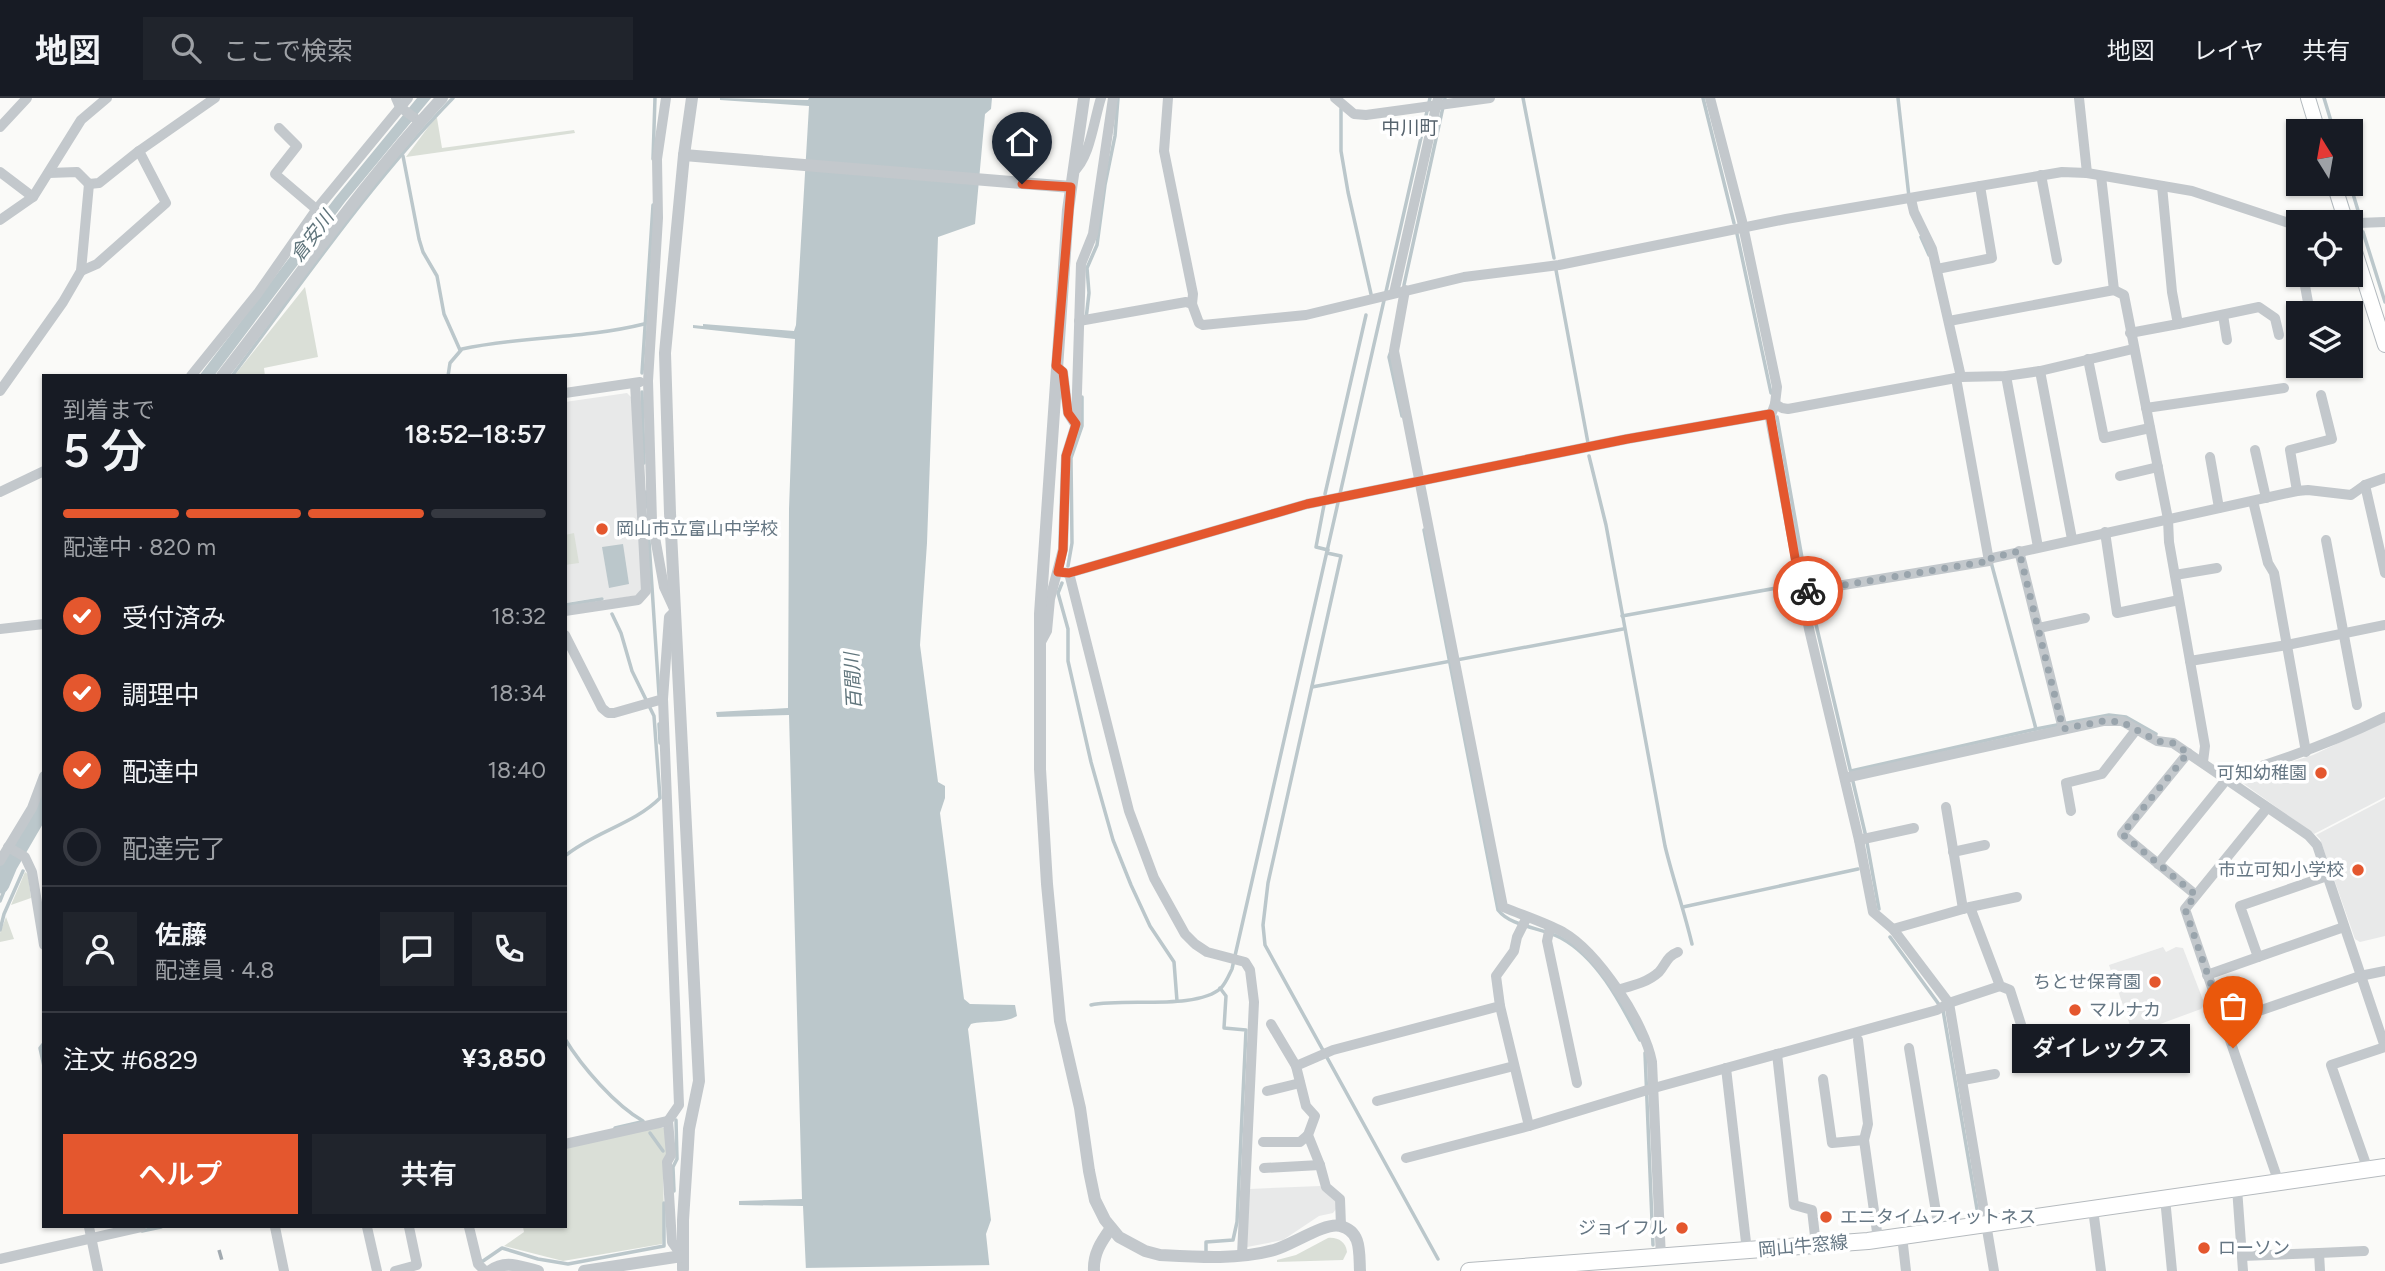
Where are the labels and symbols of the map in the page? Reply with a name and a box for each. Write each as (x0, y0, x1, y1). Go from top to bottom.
pin (992, 112, 1052, 184)
district label: 中川町 (1381, 116, 1439, 139)
north arrow (2286, 119, 2362, 196)
water label: 倉安川 (286, 205, 340, 266)
place label: 岡山市立富山中学校 (616, 518, 778, 540)
marker: 岡山市立富山中学校 (594, 521, 610, 537)
courier (1773, 556, 1843, 626)
water label: 百間川 (840, 650, 866, 710)
place label: 可知幼稚園 (2217, 762, 2307, 784)
marker: 可知幼稚園 (2313, 765, 2329, 781)
place label: 市立可知小学校 (2218, 859, 2344, 881)
marker: 市立可知小学校 (2350, 862, 2366, 878)
place label: ちとせ保育園 (2033, 971, 2141, 993)
marker: ちとせ保育園 (2147, 974, 2163, 990)
pin (2203, 976, 2263, 1048)
place label: マルナカ (2089, 999, 2161, 1021)
marker: マルナカ (2067, 1002, 2083, 1018)
callout: ダイレックス (2012, 1024, 2191, 1072)
place label: エニタイムフィットネス (1840, 1206, 2036, 1228)
marker: エニタイムフィットネス (1818, 1209, 1834, 1225)
place label: ジョイフル (1578, 1217, 1668, 1239)
marker: ジョイフル (1674, 1220, 1690, 1236)
street label: 岡山牛窓線 (1757, 1231, 1849, 1261)
place label: ローソン (2218, 1237, 2290, 1259)
marker: ローソン (2196, 1240, 2212, 1256)

